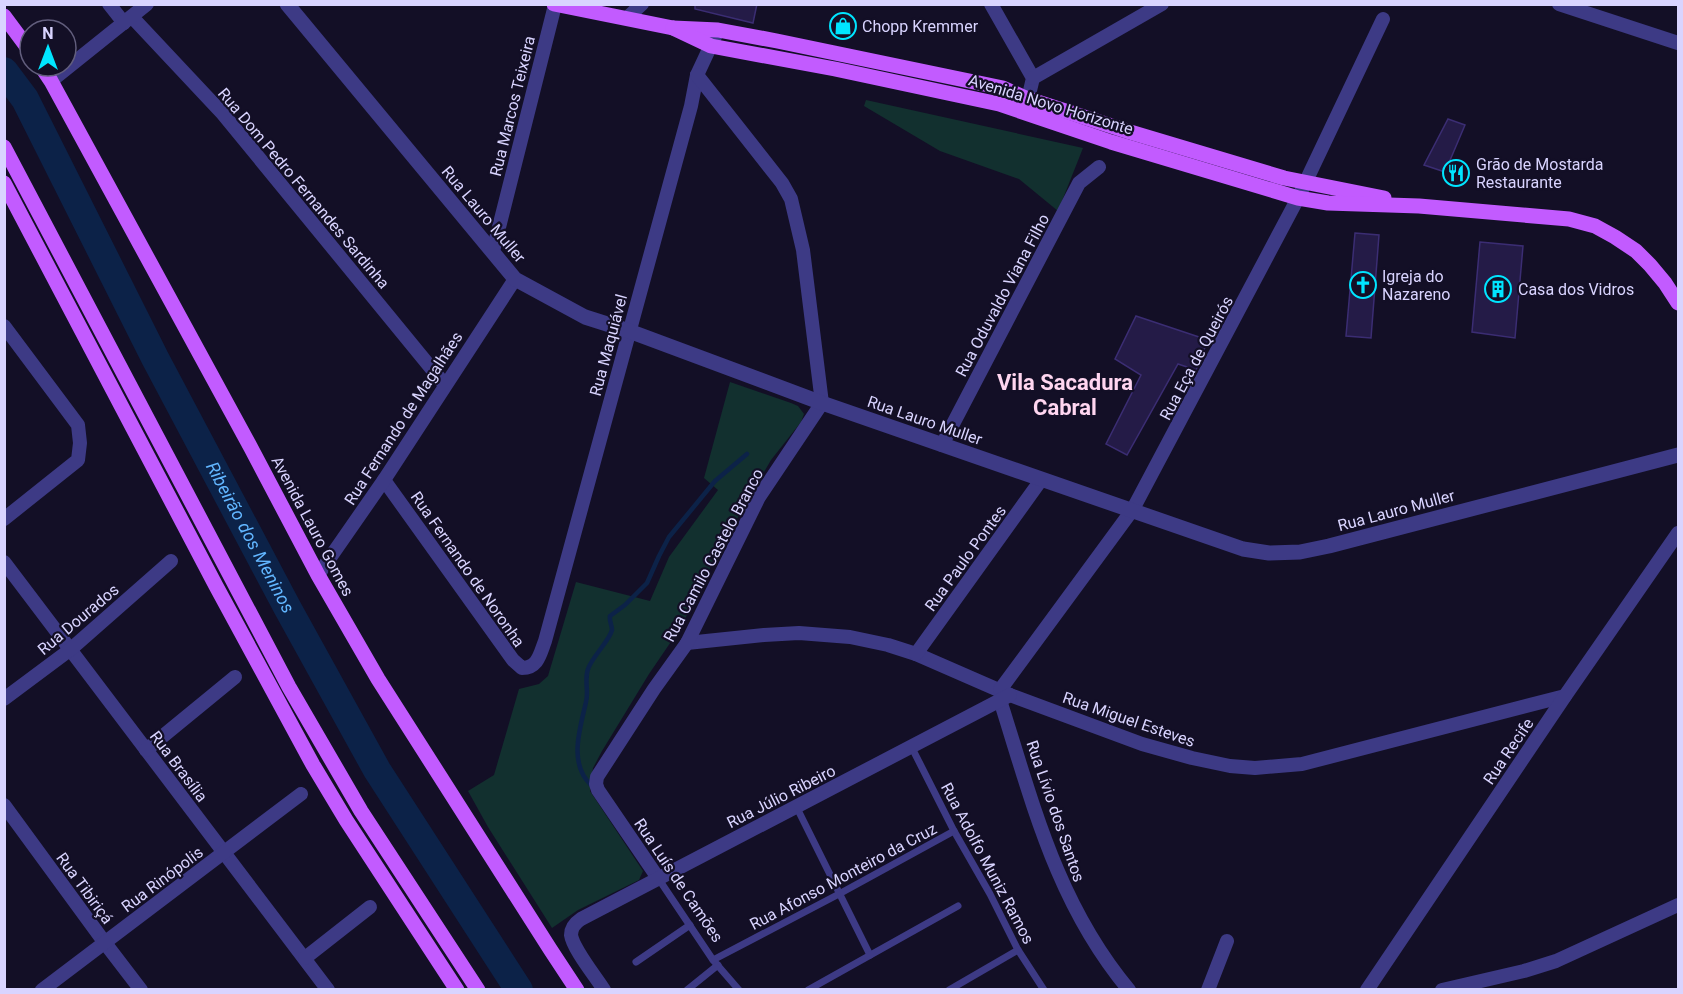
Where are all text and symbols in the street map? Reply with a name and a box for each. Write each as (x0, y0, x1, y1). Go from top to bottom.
shop icon: Chopp Kremmer (828, 11, 858, 41)
place label: Chopp Kremmer (862, 17, 979, 36)
north arrow (18, 18, 78, 78)
text: N (42, 24, 54, 43)
street label: Rua Marcos Teixeira (486, 34, 539, 178)
street label: Avenida Novo Horizonte (966, 70, 1135, 139)
street label: Rua Dom Pedro Fernandes Sardinha (214, 84, 393, 293)
place label: Grão de Mostarda Restaurante (1476, 155, 1604, 192)
restaurant icon: Grão de Mostarda Restaurante (1441, 158, 1471, 188)
street label: Rua Lauro Muller (438, 162, 530, 267)
street label: Rua Oduvaldo Viana Filho (951, 211, 1053, 380)
place label: Igreja do Nazareno (1382, 267, 1450, 304)
church icon: Igreja do Nazareno (1348, 270, 1378, 300)
building icon: Casa dos Vidros (1483, 274, 1513, 304)
place label: Casa dos Vidros (1518, 280, 1634, 299)
street label: Rua Maquiável (586, 292, 631, 398)
street label: Rua Eça de Queirós (1156, 293, 1237, 423)
street label: Rua Fernando de Magalhães (340, 328, 467, 508)
district label: Vila Sacadura Cabral (997, 370, 1133, 420)
street label: Rua Lauro Muller (865, 392, 985, 449)
street label: Avenida Lauro Gomes (268, 453, 358, 600)
water label: Ribeirão dos Meninos (202, 458, 299, 617)
street label: Rua Camilo Castelo Branco (660, 465, 767, 645)
street label: Rua Lauro Muller (1336, 486, 1457, 535)
street label: Rua Fernando de Noronha (407, 488, 528, 651)
street label: Rua Paulo Pontes (921, 502, 1010, 615)
street label: Rua Dourados (34, 580, 123, 659)
street label: Rua Miguel Esteves (1060, 688, 1198, 751)
street label: Rua Recife (1479, 715, 1537, 788)
street label: Rua Brasília (146, 727, 211, 805)
street label: Rua Lívio dos Santos (1022, 738, 1089, 884)
street label: Rua Júlio Ribeiro (724, 761, 839, 832)
street label: Rua Adolfo Muniz Ramos (937, 779, 1038, 947)
street label: Rua Luís de Camões (630, 815, 727, 946)
street label: Rua Afonso Monteiro da Cruz (747, 819, 940, 934)
street label: Rua Rinópolis (118, 843, 207, 916)
street label: Rua Tibiriçá (52, 849, 117, 928)

